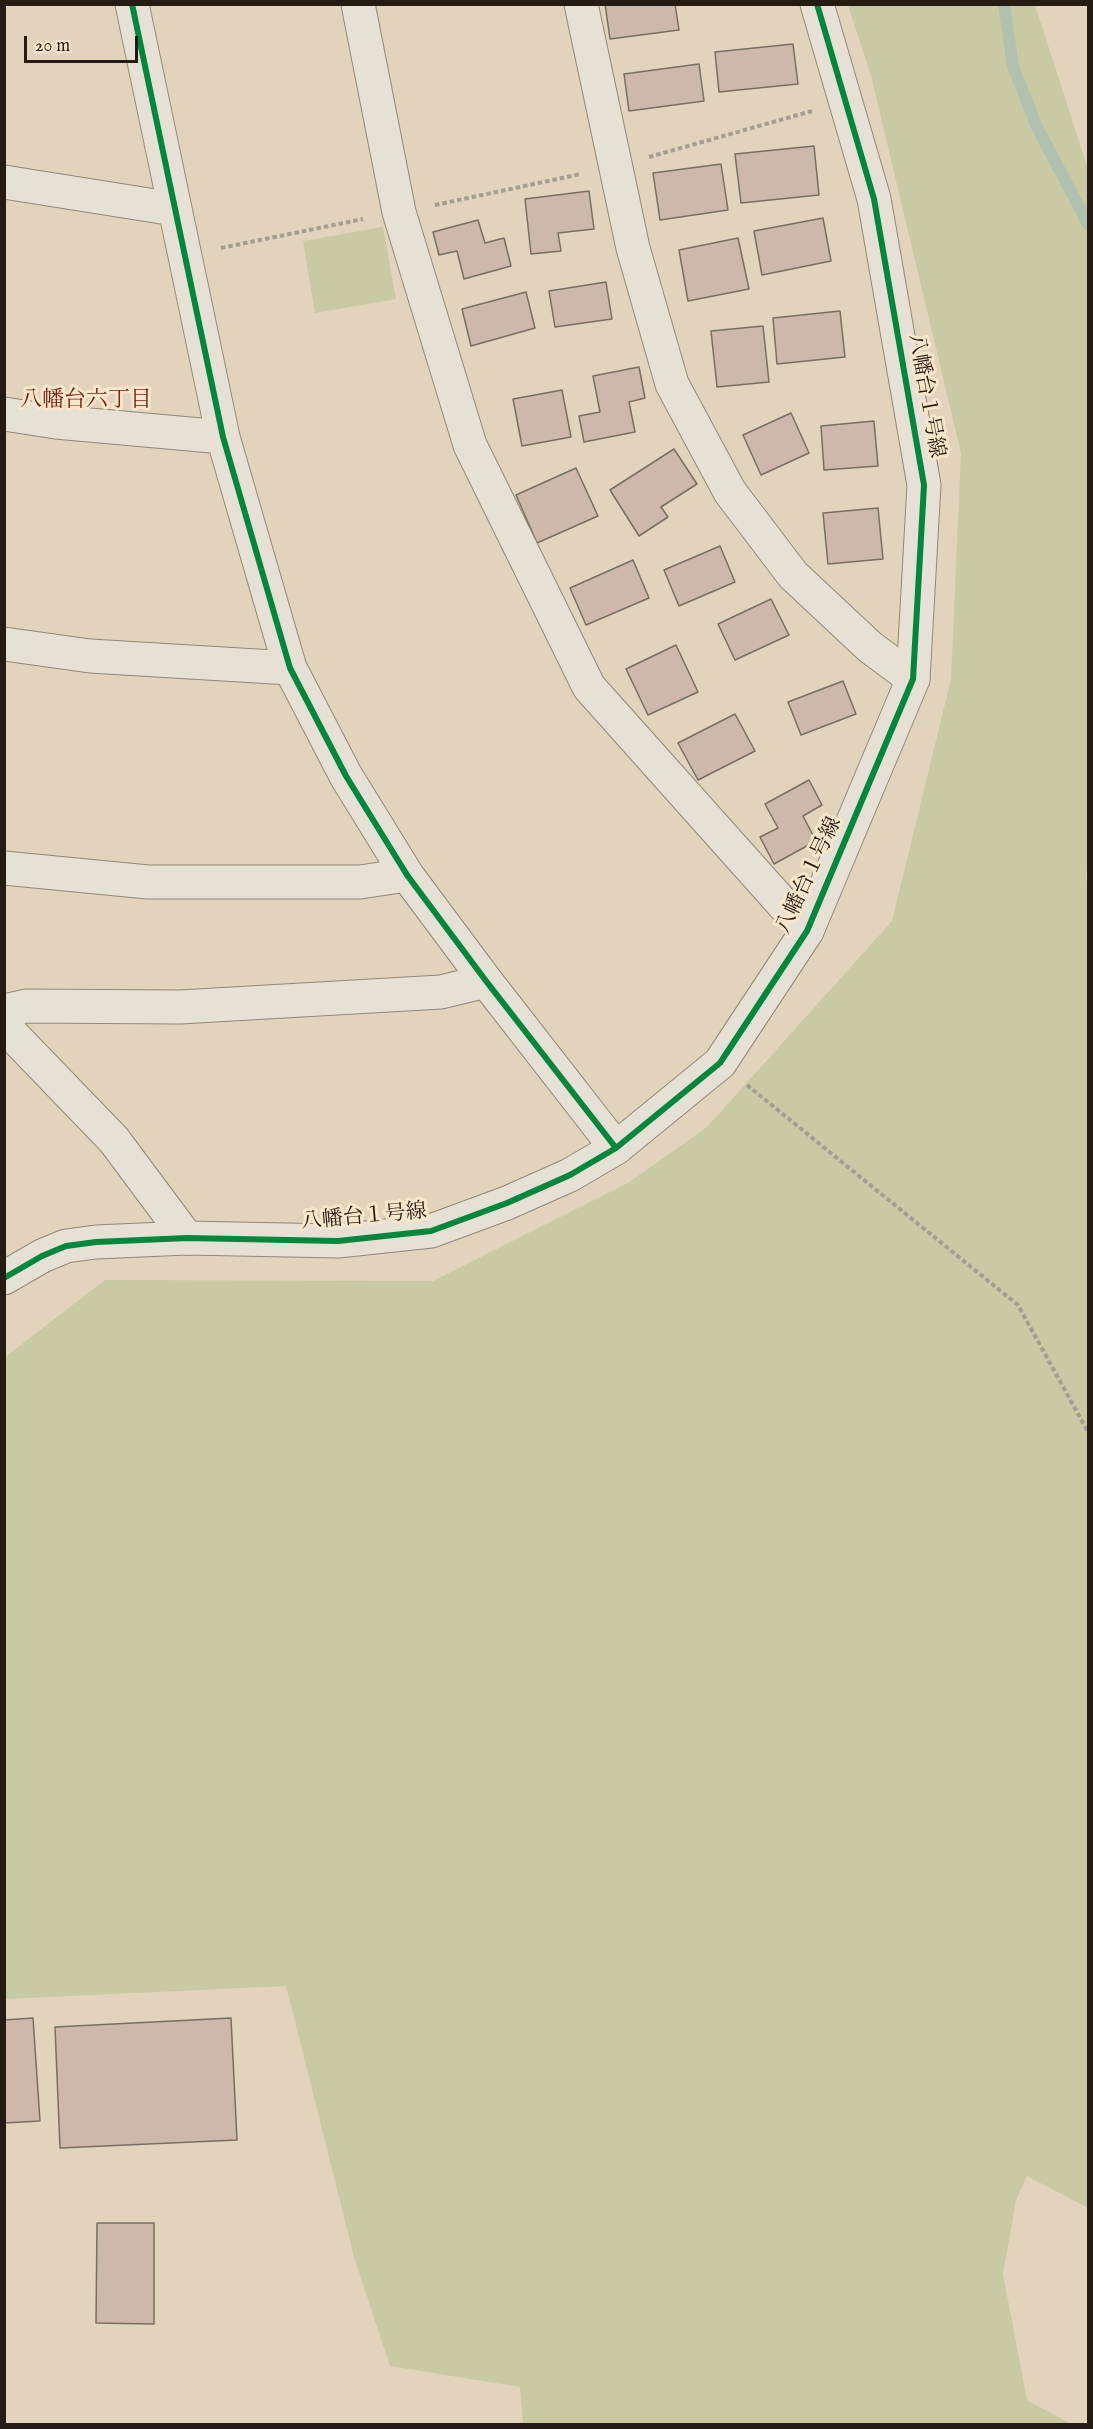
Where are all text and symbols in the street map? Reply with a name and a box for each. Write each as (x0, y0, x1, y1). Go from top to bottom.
scale bar (27, 24, 141, 62)
text: 20 m (35, 35, 70, 58)
street label: 八幡台１号線 (902, 332, 948, 460)
district label: 八幡台六丁目 (20, 388, 152, 414)
street label: 八幡台１号線 (772, 814, 848, 938)
street label: 八幡台１号線 (300, 1200, 428, 1236)

